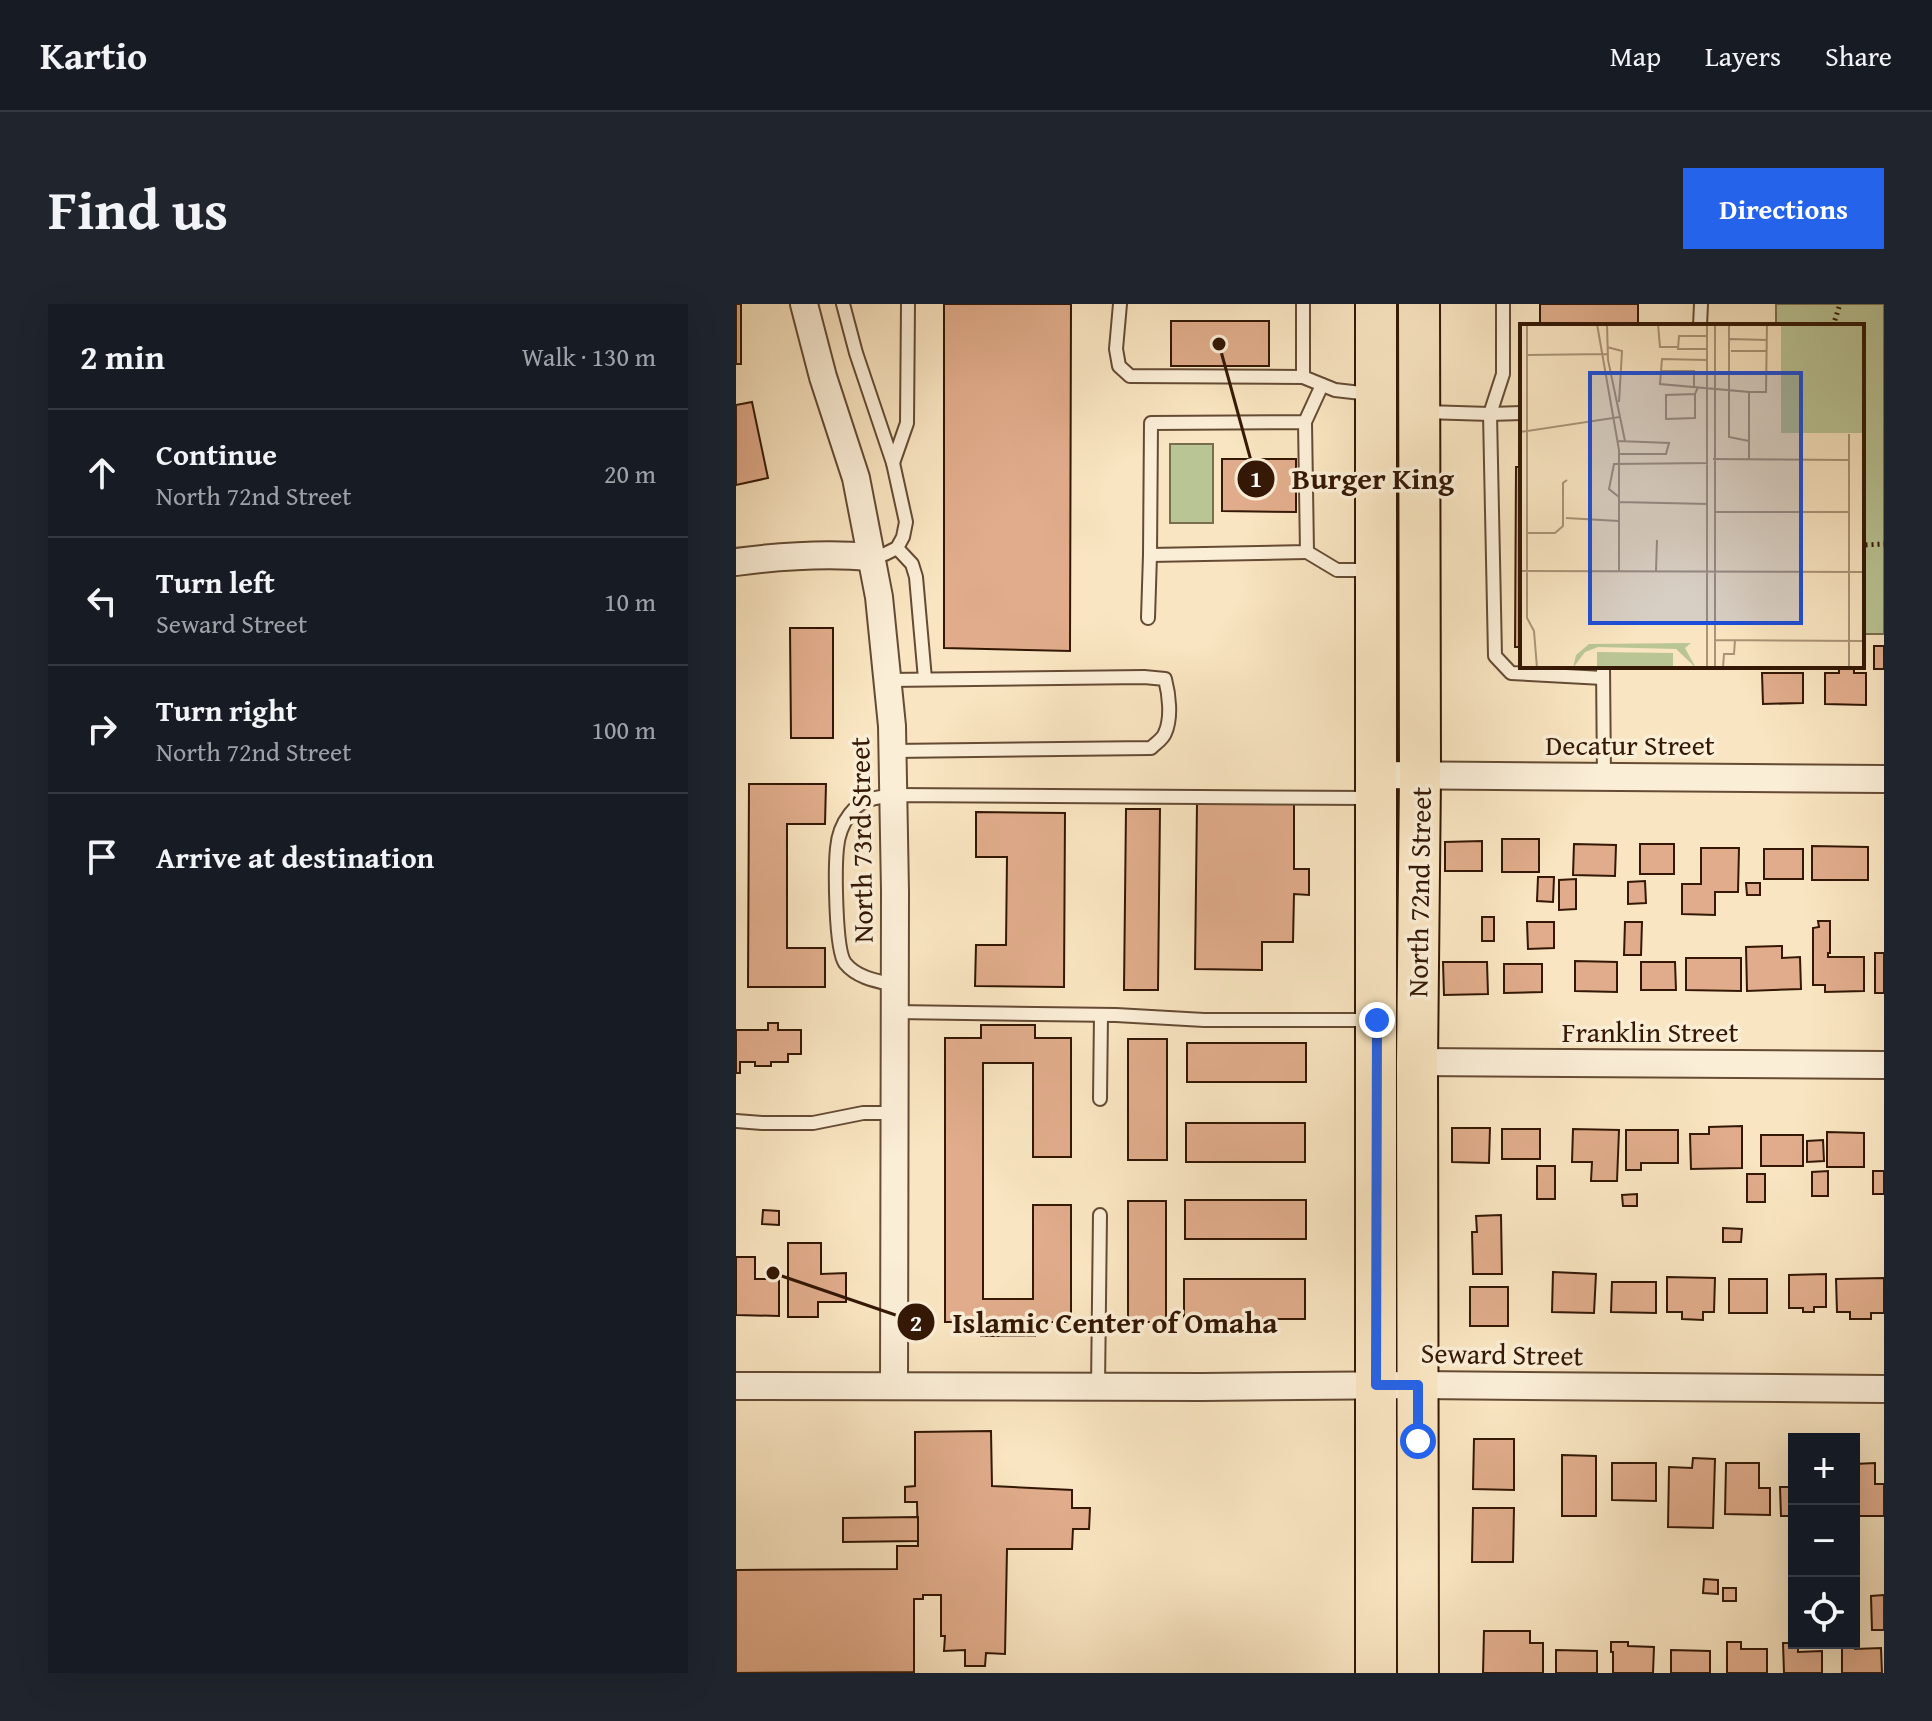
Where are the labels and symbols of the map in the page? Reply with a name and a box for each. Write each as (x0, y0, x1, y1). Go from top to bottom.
inset map (1520, 324, 1864, 668)
callout: Burger King (1236, 452, 1470, 506)
text: Burger King (1292, 456, 1454, 500)
text: 1 (1250, 461, 1262, 496)
street label: Decatur Street (1545, 724, 1715, 765)
street label: North 73rd Street (838, 737, 883, 943)
street label: North 72nd Street (1396, 786, 1441, 998)
route end (1359, 1002, 1395, 1038)
street label: Franklin Street (1562, 1011, 1738, 1052)
callout: Islamic Center of Omaha (896, 1295, 1293, 1349)
text: Islamic Center of Omaha (952, 1300, 1278, 1344)
text: 2 (910, 1305, 922, 1340)
street label: Seward Street (1420, 1332, 1584, 1375)
route start (1400, 1423, 1436, 1459)

